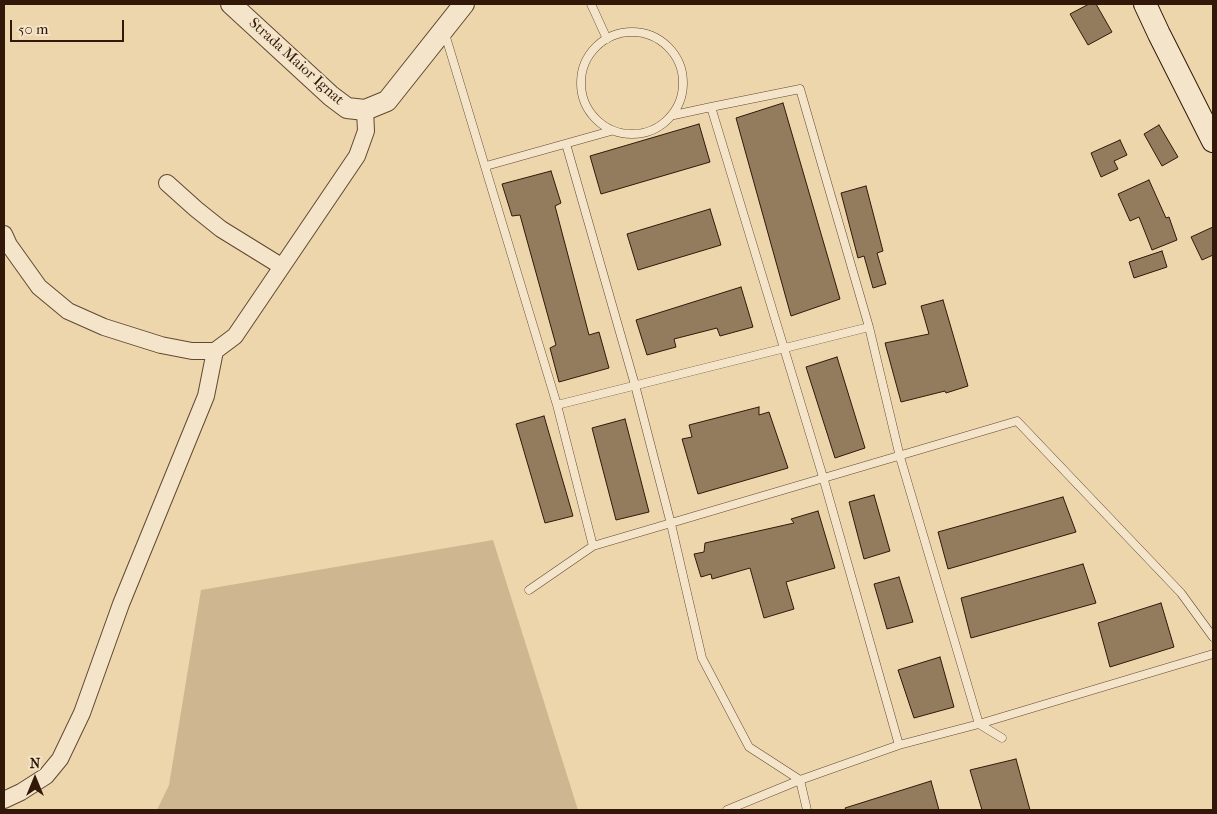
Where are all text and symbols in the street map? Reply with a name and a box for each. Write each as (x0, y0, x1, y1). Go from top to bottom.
scale bar (12, 10, 126, 42)
street label: Strada Maior Ignat (245, 15, 347, 109)
text: 50 m (18, 20, 48, 38)
north arrow (10, 754, 60, 804)
text: N (30, 755, 40, 772)

